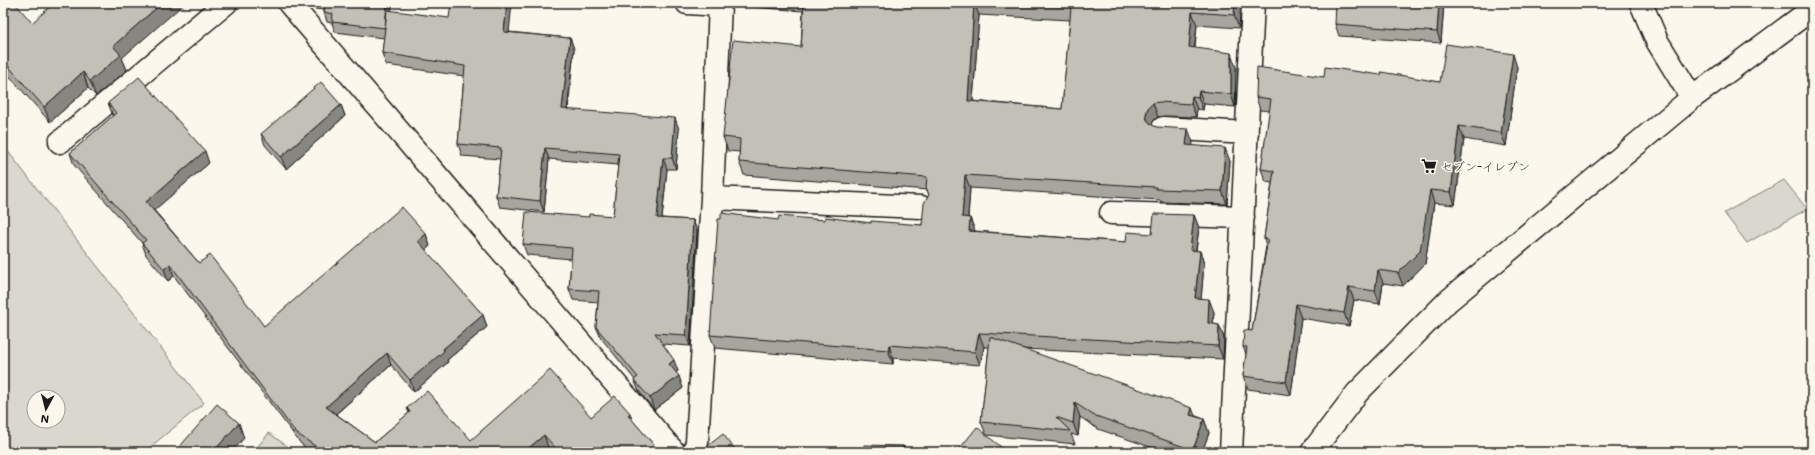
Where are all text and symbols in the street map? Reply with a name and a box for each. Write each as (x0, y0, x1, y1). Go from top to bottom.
supermarket icon: セブン-イレブン (1420, 157, 1438, 175)
place label: セブン-イレブン (1441, 158, 1530, 174)
north arrow (26, 389, 66, 429)
text: N (40, 411, 50, 427)

